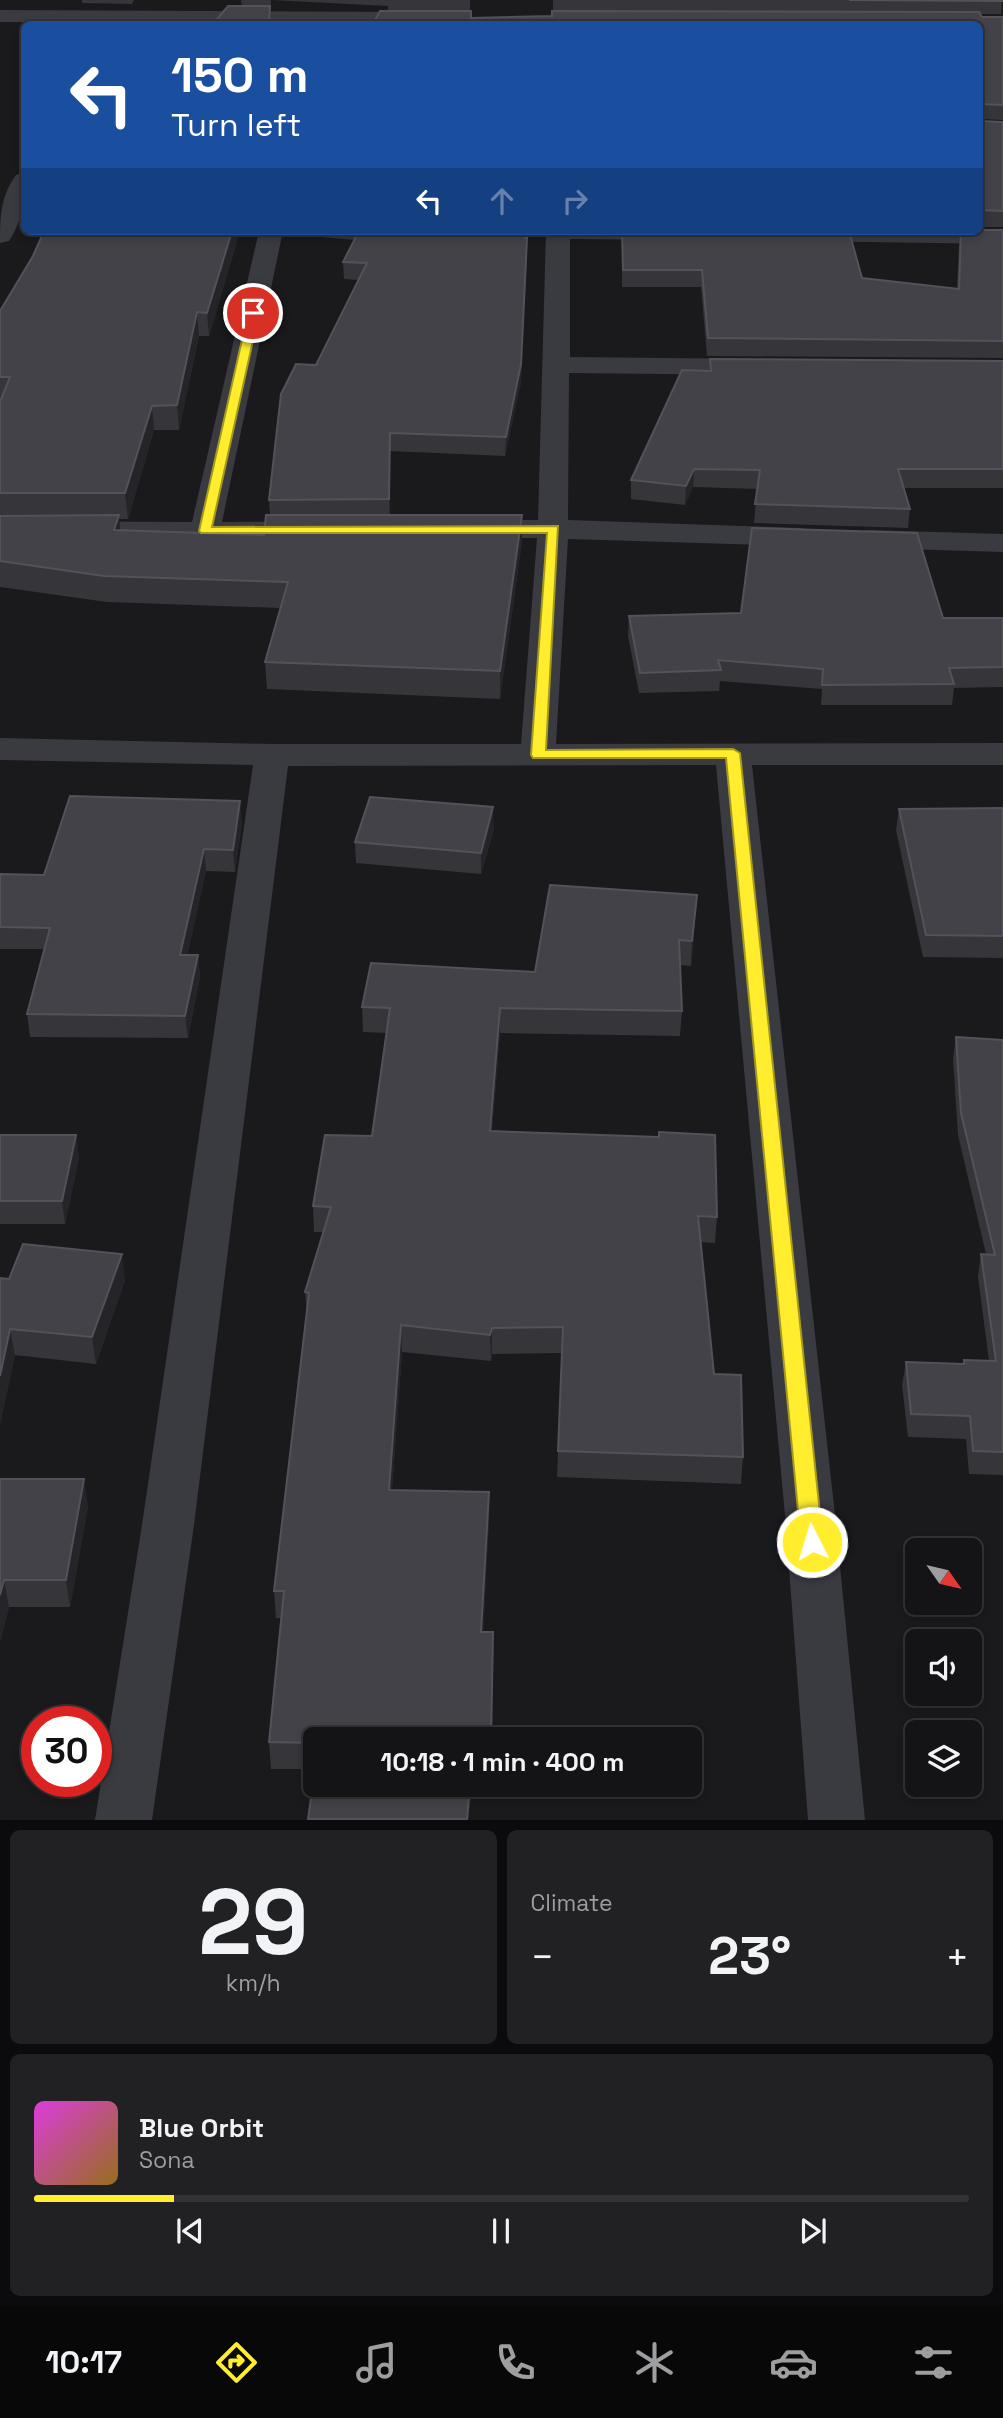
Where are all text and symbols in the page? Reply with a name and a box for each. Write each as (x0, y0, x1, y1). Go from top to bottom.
text: 150 m (171, 44, 309, 106)
icon: left (56, 49, 147, 140)
text: Turn left (171, 105, 301, 145)
icon: left (410, 182, 448, 220)
icon: ahead (483, 182, 521, 220)
icon: right (556, 182, 594, 220)
pin (223, 283, 283, 343)
icon: arrive (234, 294, 272, 332)
position arrow (775, 1505, 849, 1579)
north arrow (905, 1538, 982, 1615)
map controls (905, 1538, 982, 1797)
button: sound (905, 1629, 982, 1706)
speed limit sign: 30 (21, 1706, 112, 1797)
button: layers (905, 1720, 982, 1797)
text: 10:18 · 1 min · 400 m (381, 1745, 624, 1779)
text: 29 (198, 1864, 308, 1981)
text: Climate (531, 1888, 613, 1918)
text: 23° (708, 1923, 791, 1989)
text: − (531, 1933, 554, 1981)
text: + (945, 1933, 969, 1981)
text: km/h (226, 1968, 281, 1998)
text: Blue Orbit (139, 2111, 264, 2145)
text: Sona (139, 2145, 195, 2175)
icon: previous (171, 2212, 209, 2250)
icon: pause (482, 2212, 520, 2250)
icon: next (794, 2212, 832, 2250)
icon: directions (212, 2338, 261, 2387)
icon: music (352, 2338, 401, 2387)
icon: phone (491, 2338, 540, 2387)
icon: climate (630, 2338, 679, 2387)
icon: car (769, 2338, 818, 2387)
icon: filters (909, 2338, 958, 2387)
text: 10:17 (45, 2342, 122, 2382)

